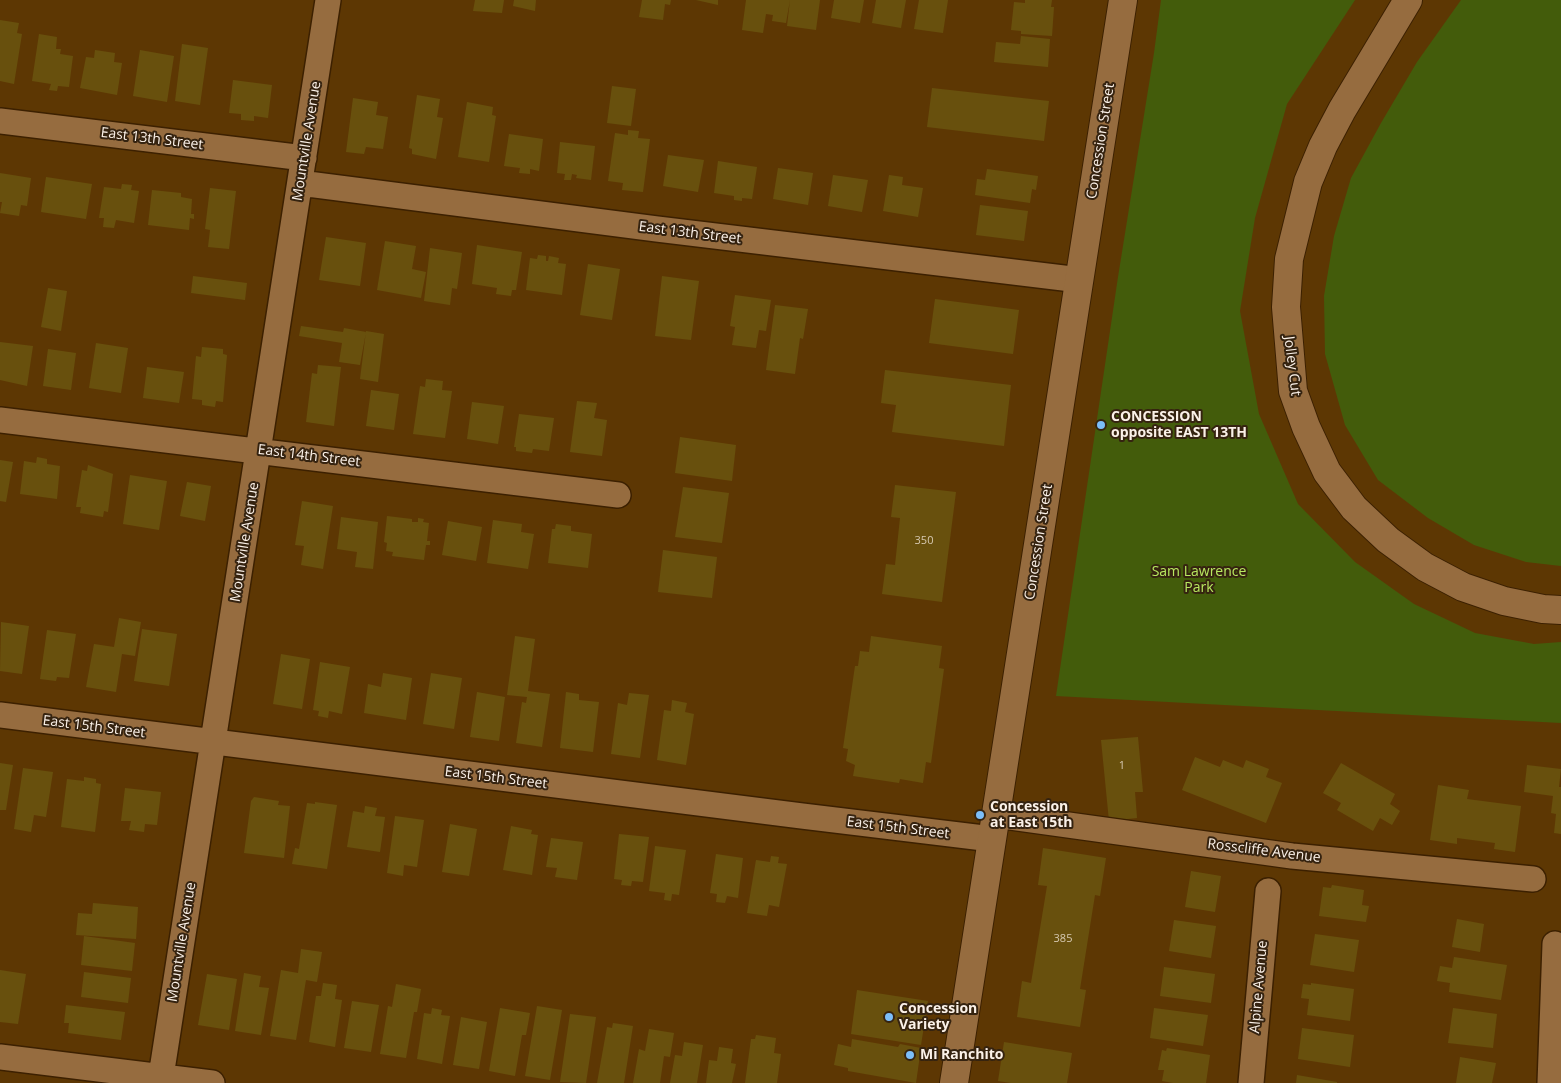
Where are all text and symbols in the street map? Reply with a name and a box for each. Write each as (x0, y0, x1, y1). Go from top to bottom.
street label: Mountville Avenue (289, 80, 325, 202)
street label: Concession Street (1084, 82, 1118, 200)
street label: East 13th Street (100, 124, 204, 154)
street label: East 13th Street (638, 218, 742, 248)
street label: Jolley Cut (1280, 335, 1304, 397)
place label: CONCESSION opposite EAST 13TH (1111, 409, 1247, 442)
marker: CONCESSION opposite EAST 13TH (1095, 419, 1107, 431)
street label: East 14th Street (257, 441, 361, 471)
street label: Mountville Avenue (227, 481, 263, 603)
street label: Concession Street (1022, 483, 1056, 601)
house number: 350 (915, 534, 933, 548)
park label: Sam Lawrence Park (1152, 564, 1246, 596)
street label: East 15th Street (42, 712, 146, 742)
house number: 1 (1119, 759, 1125, 773)
street label: East 15th Street (444, 763, 548, 793)
place label: Concession at East 15th (990, 799, 1072, 832)
marker: Concession at East 15th (974, 809, 986, 821)
street label: East 15th Street (846, 813, 950, 843)
street label: Rosscliffe Avenue (1206, 836, 1322, 866)
street label: Mountville Avenue (164, 881, 200, 1003)
house number: 385 (1054, 932, 1072, 946)
street label: Alpine Avenue (1247, 940, 1271, 1034)
place label: Concession Variety (899, 1001, 977, 1034)
marker: Concession Variety (883, 1011, 895, 1023)
place label: Mi Ranchito (920, 1047, 1003, 1063)
marker: Mi Ranchito (904, 1049, 916, 1061)

